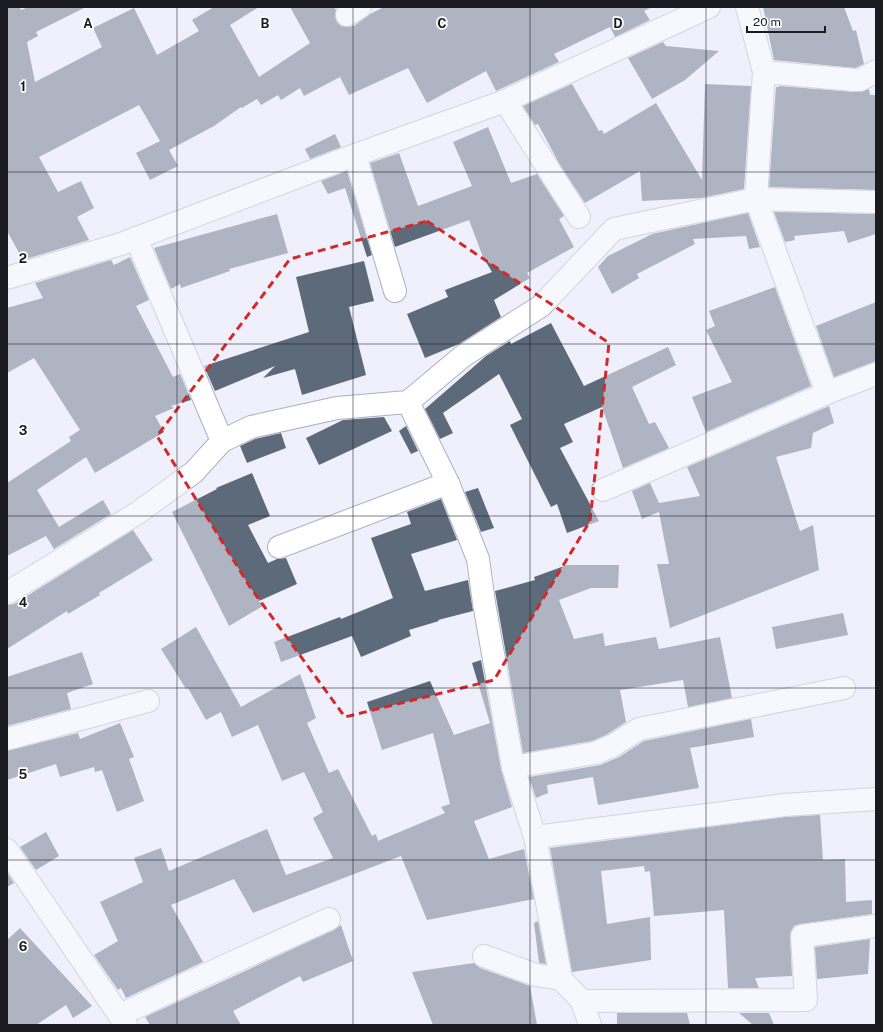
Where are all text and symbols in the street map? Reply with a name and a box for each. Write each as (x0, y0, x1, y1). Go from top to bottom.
scale bar (747, 8, 825, 34)
text: 20 m (753, 15, 781, 29)
text: A (83, 16, 93, 31)
text: B (261, 16, 270, 31)
text: C (437, 16, 447, 31)
text: D (613, 16, 623, 31)
text: 1 (20, 79, 26, 94)
text: 2 (19, 251, 27, 266)
text: 3 (19, 423, 28, 438)
text: 4 (19, 595, 28, 610)
text: 5 (19, 767, 28, 782)
text: 6 (19, 939, 28, 954)

